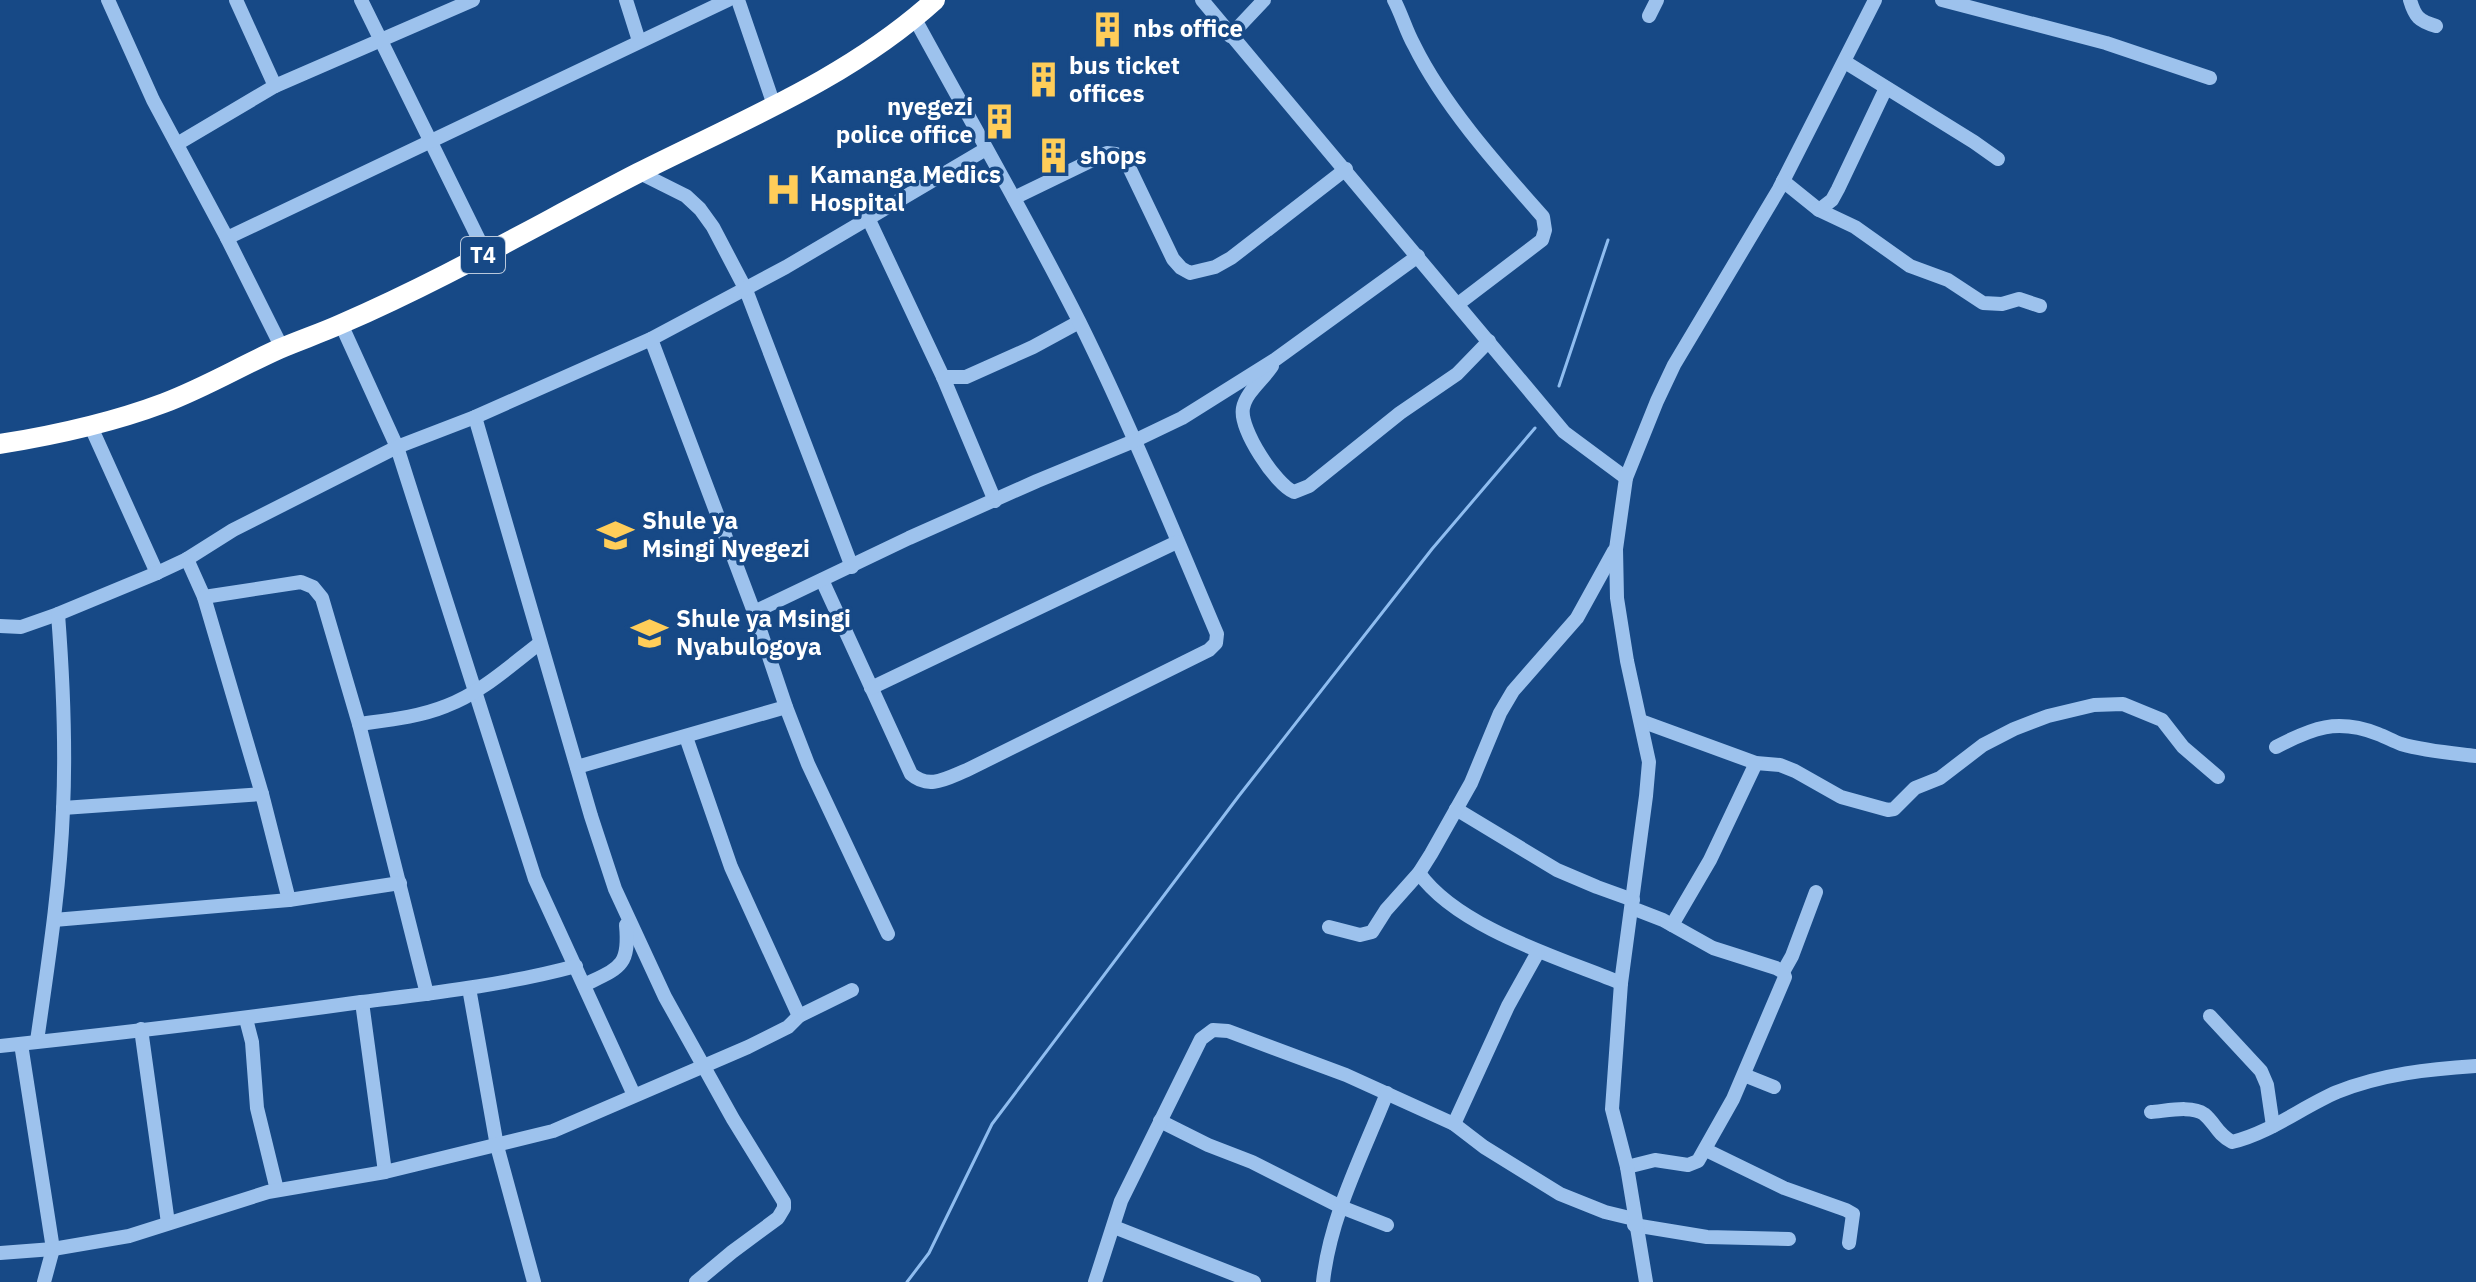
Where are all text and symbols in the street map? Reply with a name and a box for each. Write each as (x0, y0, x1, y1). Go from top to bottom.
building icon: nbs office (1088, 10, 1126, 48)
place label: nbs office (1133, 12, 1243, 44)
place label: bus ticket offices (1069, 49, 1180, 109)
building icon: bus ticket offices (1024, 61, 1062, 99)
place label: nyegezi police office (836, 90, 973, 150)
building icon: nyegezi police office (980, 102, 1018, 140)
building icon: shops (1035, 137, 1073, 175)
place label: shops (1080, 139, 1147, 171)
place label: Kamanga Medics Hospital (810, 158, 1001, 218)
hospital icon: Kamanga Medics Hospital (765, 170, 803, 208)
road number: T4 (461, 237, 505, 273)
place label: Shule ya Msingi Nyegezi (642, 504, 810, 564)
school or university icon: Shule ya Msingi Nyegezi (597, 516, 635, 554)
place label: Shule ya Msingi Nyabulogoya (676, 602, 851, 662)
school or university icon: Shule ya Msingi Nyabulogoya (631, 614, 669, 652)

